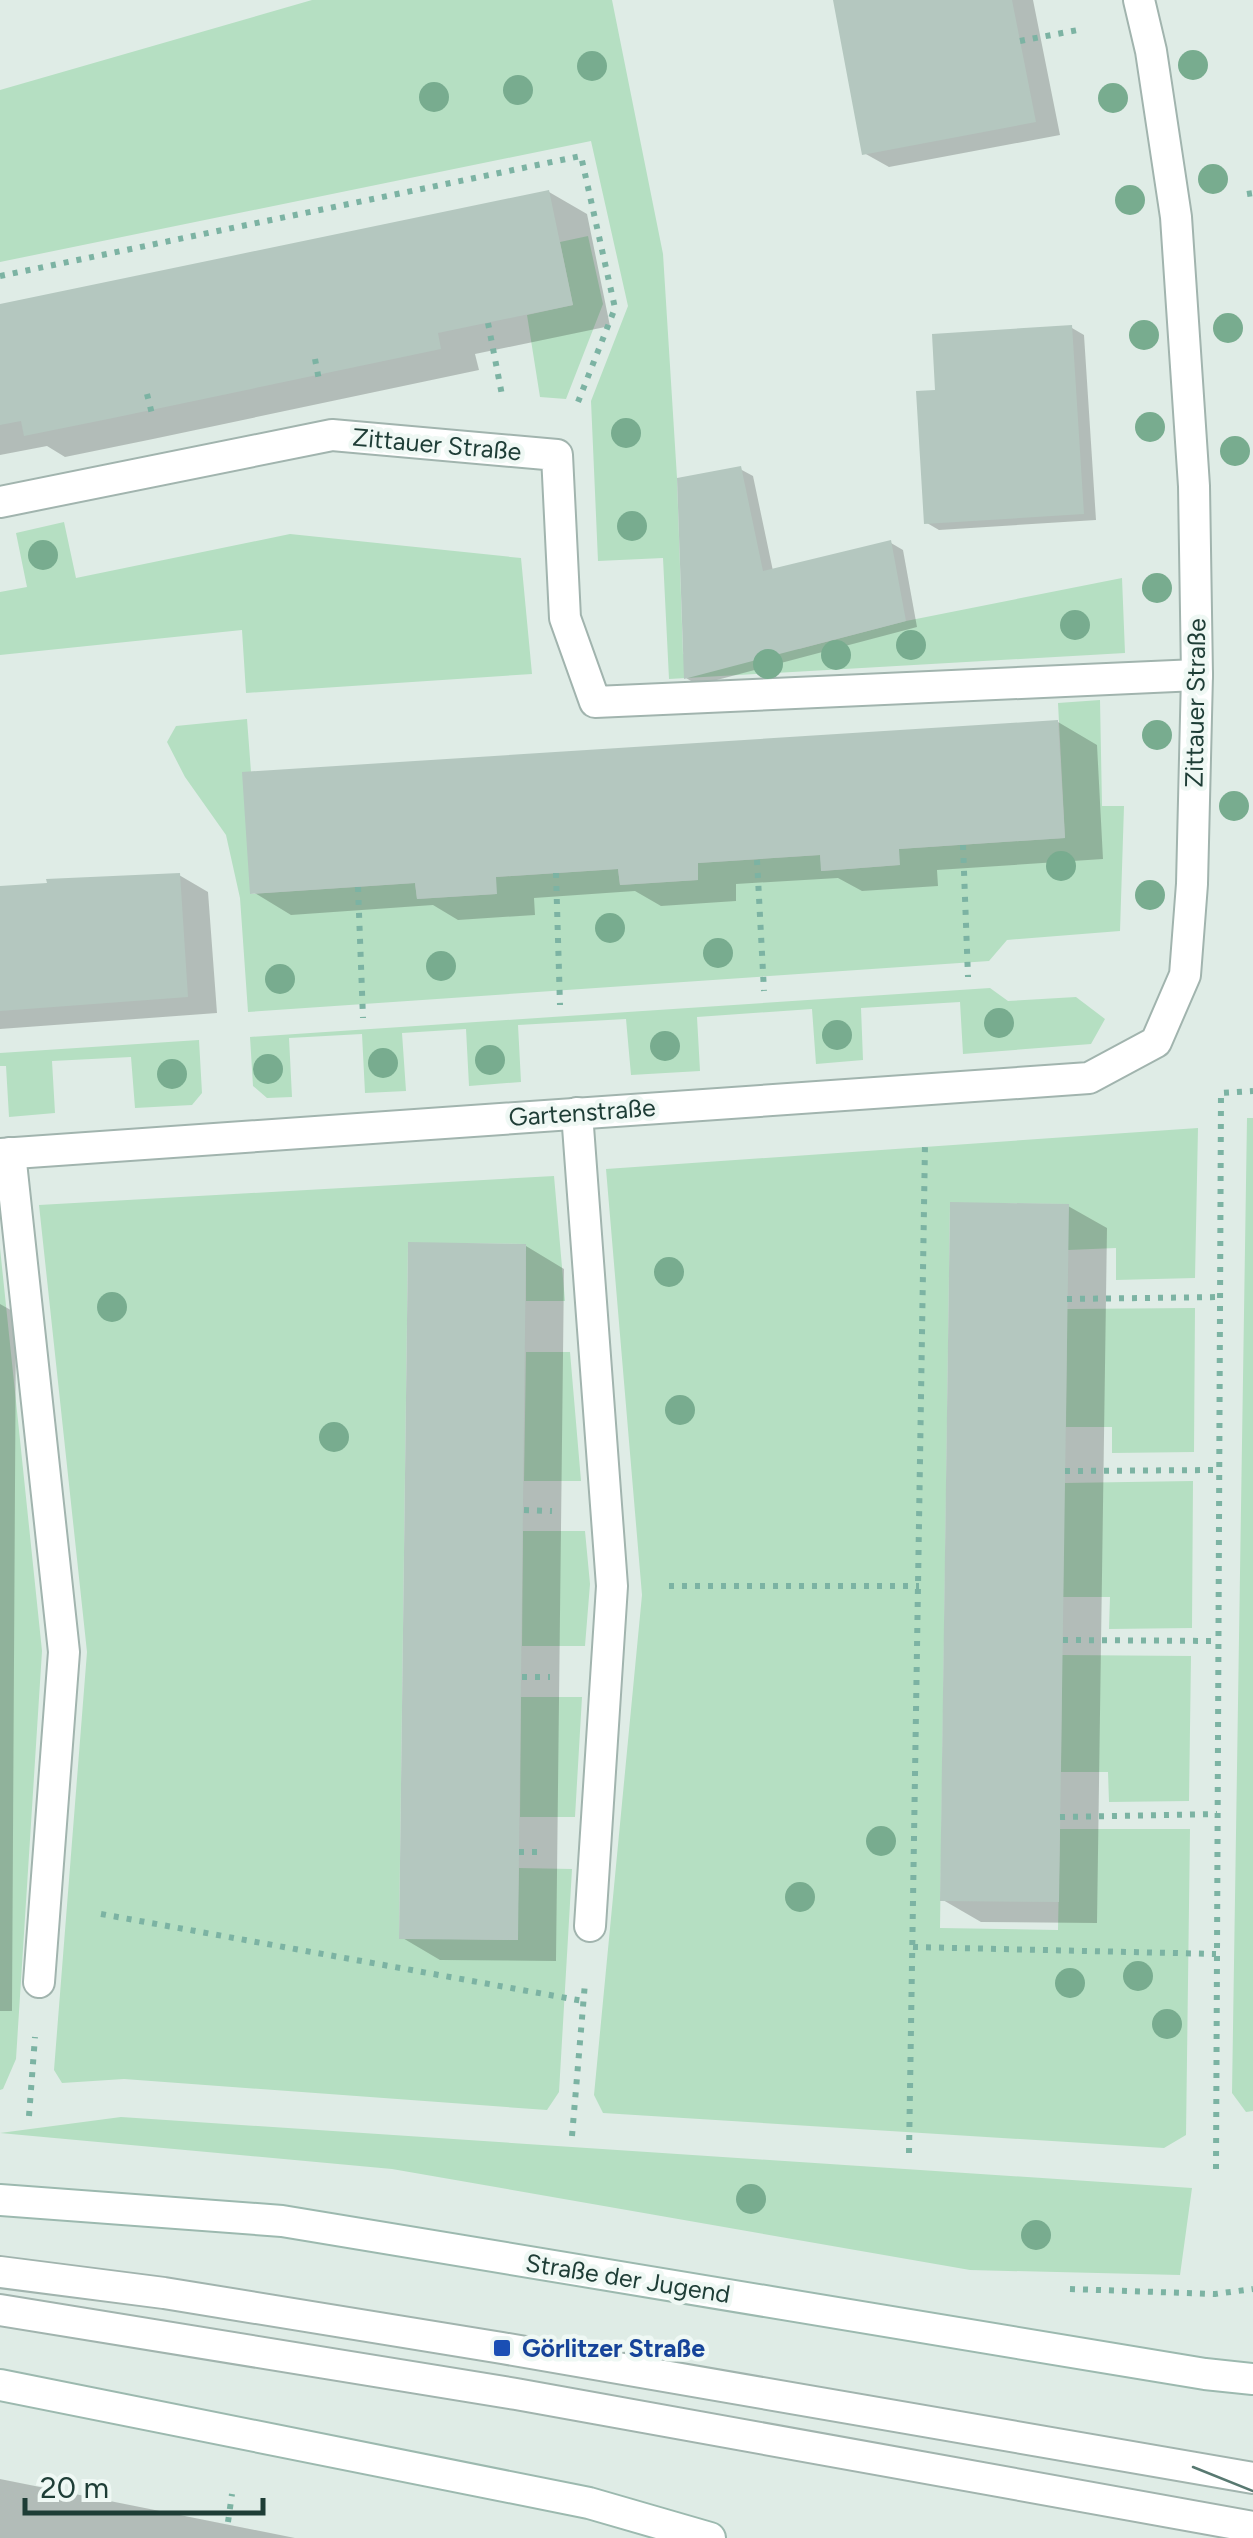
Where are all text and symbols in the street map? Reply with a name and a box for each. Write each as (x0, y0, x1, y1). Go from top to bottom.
street label: Zittauer Straße (351, 422, 523, 466)
street label: Zittauer Straße (1179, 618, 1211, 788)
street label: Gartenstraße (508, 1092, 656, 1132)
street label: Straße der Jugend (524, 2247, 732, 2309)
place label: Görlitzer Straße (522, 2333, 705, 2363)
marker: Görlitzer Straße (491, 2337, 513, 2359)
scale bar (25, 2453, 262, 2515)
text: 20 m (40, 2469, 109, 2506)

